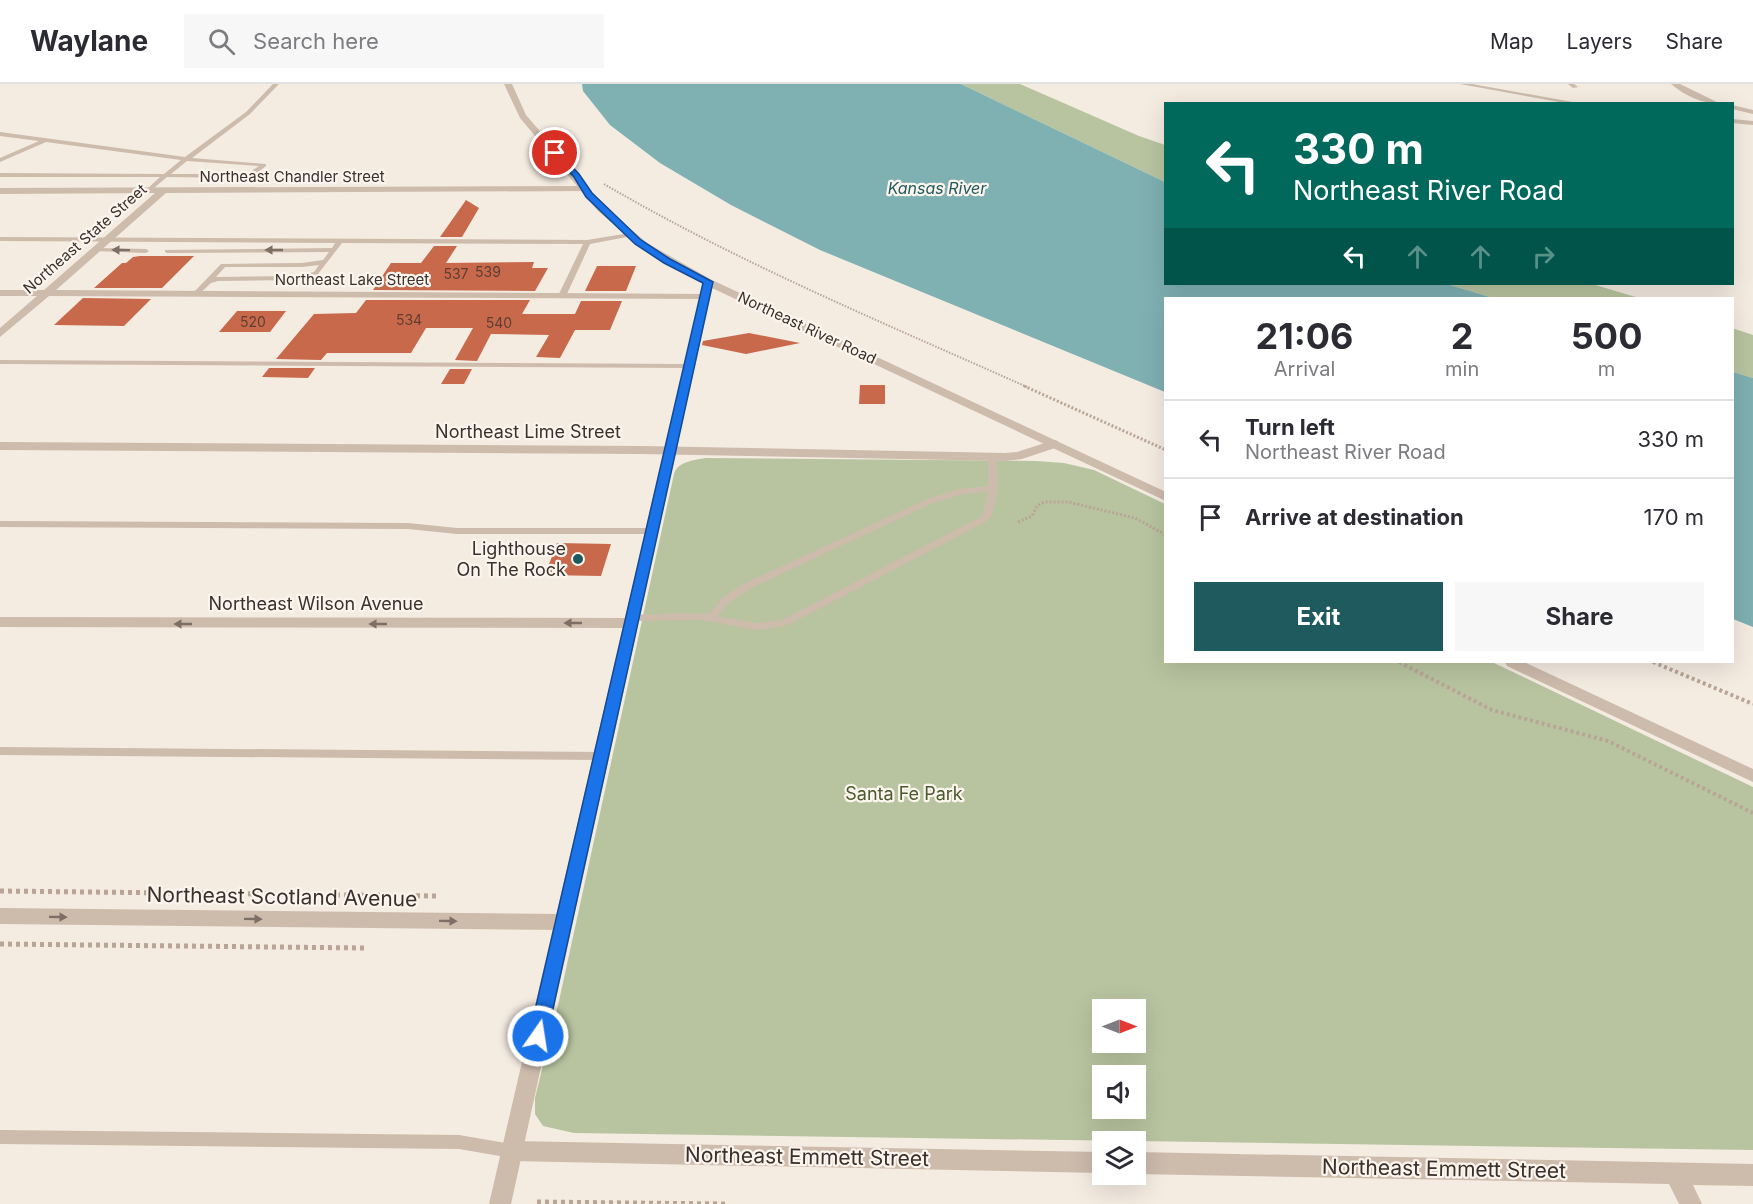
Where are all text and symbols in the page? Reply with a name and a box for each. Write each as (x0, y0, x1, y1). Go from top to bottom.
search box (184, 14, 604, 68)
text: Waylane (30, 24, 148, 58)
icon: search (205, 25, 238, 58)
text: Search here (253, 28, 379, 54)
text: Map (1490, 29, 1534, 54)
text: Layers (1567, 29, 1633, 54)
text: Share (1666, 29, 1723, 54)
text: 330 m (1293, 123, 1424, 174)
icon: left (1194, 126, 1272, 204)
pin (529, 127, 580, 178)
icon: arrive (538, 136, 571, 169)
street label: Northeast Chandler Street (199, 167, 385, 186)
text: Northeast River Road (1293, 174, 1564, 207)
water label: Kansas River (888, 178, 987, 198)
street label: Northeast State Street (19, 180, 150, 297)
icon: left (1338, 240, 1371, 273)
icon: ahead (1401, 240, 1434, 273)
icon: ahead (1464, 240, 1497, 273)
icon: right (1527, 240, 1560, 273)
one-way arrow (264, 245, 283, 255)
one-way arrow (111, 246, 130, 255)
house number: 539 (475, 263, 501, 280)
house number: 537 (443, 265, 469, 282)
street label: Northeast Lake Street (275, 270, 429, 289)
street label: Northeast River Road (735, 287, 879, 368)
house number: 534 (396, 311, 422, 328)
house number: 520 (240, 313, 266, 330)
house number: 540 (486, 314, 512, 331)
text: 21:06 (1256, 314, 1353, 358)
text: 2 (1451, 314, 1474, 358)
text: 500 (1571, 314, 1642, 358)
text: Arrival (1274, 357, 1335, 381)
text: min (1445, 357, 1479, 381)
text: m (1598, 357, 1615, 381)
text: Turn left (1245, 414, 1335, 440)
street label: Northeast Lime Street (435, 421, 621, 442)
icon: left (1194, 423, 1227, 456)
text: 330 m (1637, 426, 1704, 452)
text: Northeast River Road (1245, 440, 1446, 464)
icon: arrive (1194, 501, 1227, 534)
text: Arrive at destination (1245, 504, 1464, 530)
text: 170 m (1644, 504, 1704, 530)
place label: Lighthouse On The Rock (456, 538, 566, 580)
marker: Lighthouse On The Rock (571, 552, 585, 566)
button: Exit (1194, 582, 1443, 651)
button: Share (1455, 582, 1704, 651)
street label: Northeast Wilson Avenue (209, 593, 423, 614)
one-way arrow (563, 618, 582, 628)
one-way arrow (173, 619, 192, 629)
one-way arrow (368, 619, 387, 629)
park label: Santa Fe Park (845, 783, 963, 804)
street label: Northeast Scotland Avenue (146, 882, 418, 911)
one-way arrow (49, 912, 68, 922)
one-way arrow (244, 914, 263, 924)
one-way arrow (439, 916, 458, 926)
north arrow (1092, 999, 1146, 1053)
map controls (1092, 999, 1146, 1185)
position arrow (506, 1004, 570, 1068)
button: sound (1092, 1065, 1146, 1119)
button: layers (1092, 1131, 1146, 1185)
street label: Northeast Emmett Street (685, 1142, 929, 1171)
street label: Northeast Emmett Street (1322, 1154, 1566, 1183)

